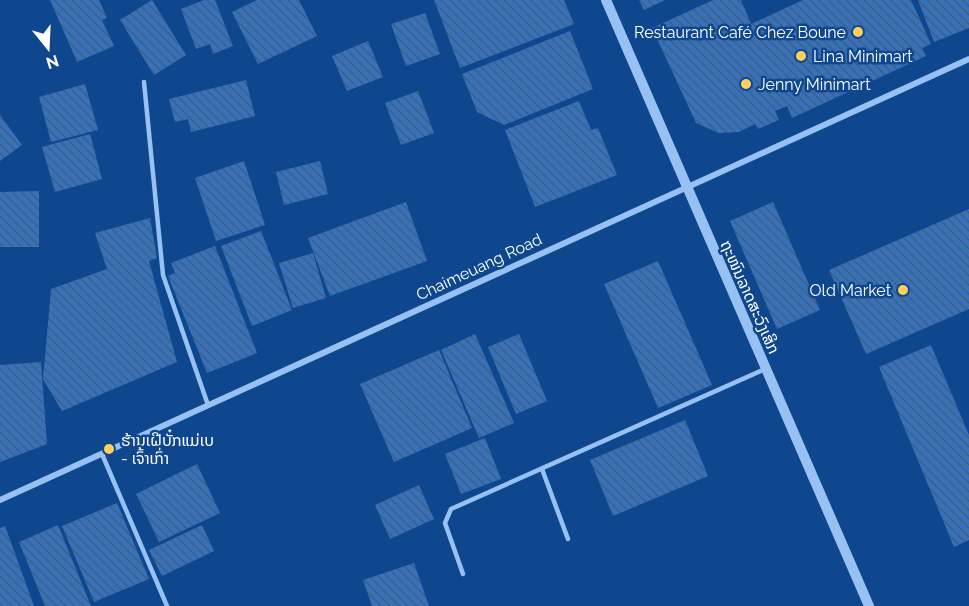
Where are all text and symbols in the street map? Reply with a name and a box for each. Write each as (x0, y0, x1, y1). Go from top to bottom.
north arrow (18, 18, 78, 78)
place label: Restaurant Café Chez Boune (634, 23, 846, 42)
marker: Restaurant Café Chez Boune (851, 25, 865, 39)
place label: Lina Minimart (813, 47, 913, 66)
marker: Lina Minimart (794, 49, 808, 63)
text: N (44, 51, 61, 73)
place label: Jenny Minimart (758, 75, 871, 94)
marker: Jenny Minimart (739, 77, 753, 91)
street label: Chaimeuang Road (413, 230, 545, 304)
street label: ຖະໜົນລາດສະວົງເສິກ (716, 237, 784, 357)
place label: Old Market (810, 281, 892, 300)
marker: Old Market (896, 283, 910, 297)
place label: ຮ້ານເຝີບັ໋ກແມ່ເບ - ເຈົ້າເກົ່າ (121, 429, 214, 468)
marker: ຮ້ານເຝີບັ໋ກແມ່ເບ - ເຈົ້າເກົ່າ (102, 442, 116, 456)

